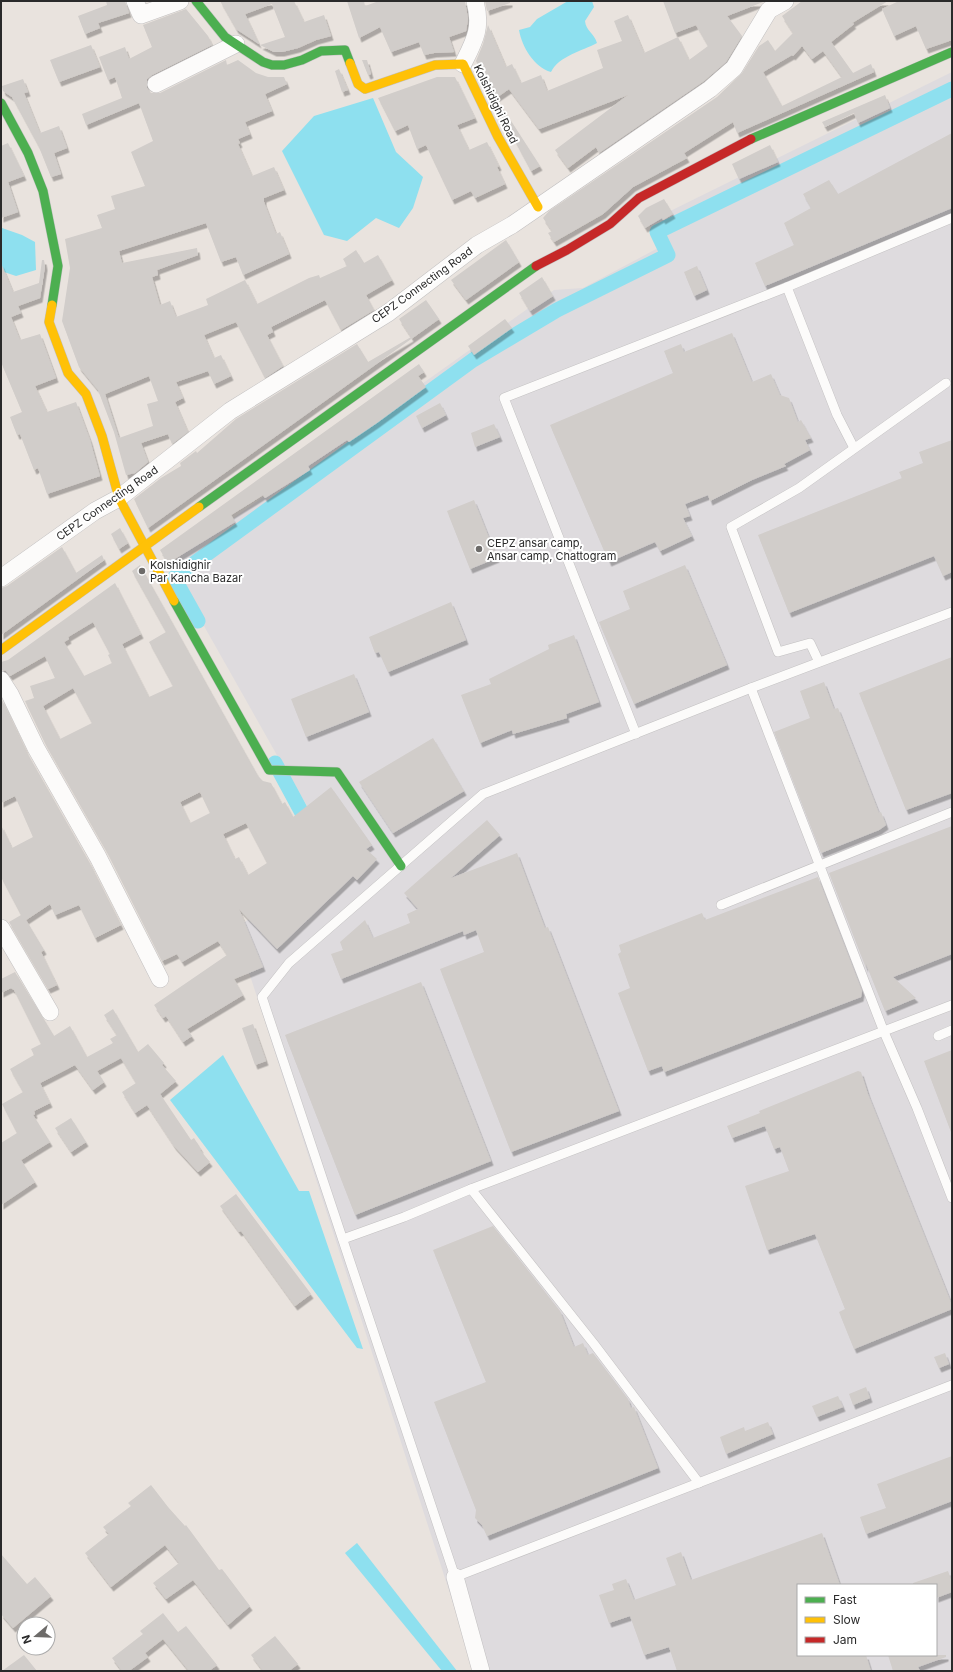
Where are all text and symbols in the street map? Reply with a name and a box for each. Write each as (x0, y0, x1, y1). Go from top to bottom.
street label: Kolshidighi Road (471, 62, 521, 146)
street label: CEPZ Connecting Road (369, 244, 475, 326)
street label: CEPZ Connecting Road (53, 463, 161, 543)
place label: CEPZ ansar camp, Ansar camp, Chattogram (487, 536, 616, 563)
marker: CEPZ ansar camp, Ansar camp, Chattogram (474, 544, 484, 554)
place label: Kolshidighir Par Kancha Bazar (150, 558, 242, 585)
marker: Kolshidighir Par Kancha Bazar (137, 566, 147, 576)
legend (797, 1584, 937, 1656)
text: Fast (833, 1592, 857, 1607)
text: Slow (833, 1612, 861, 1627)
north arrow (16, 1616, 56, 1656)
text: Jam (833, 1632, 857, 1647)
text: N (19, 1633, 35, 1646)

